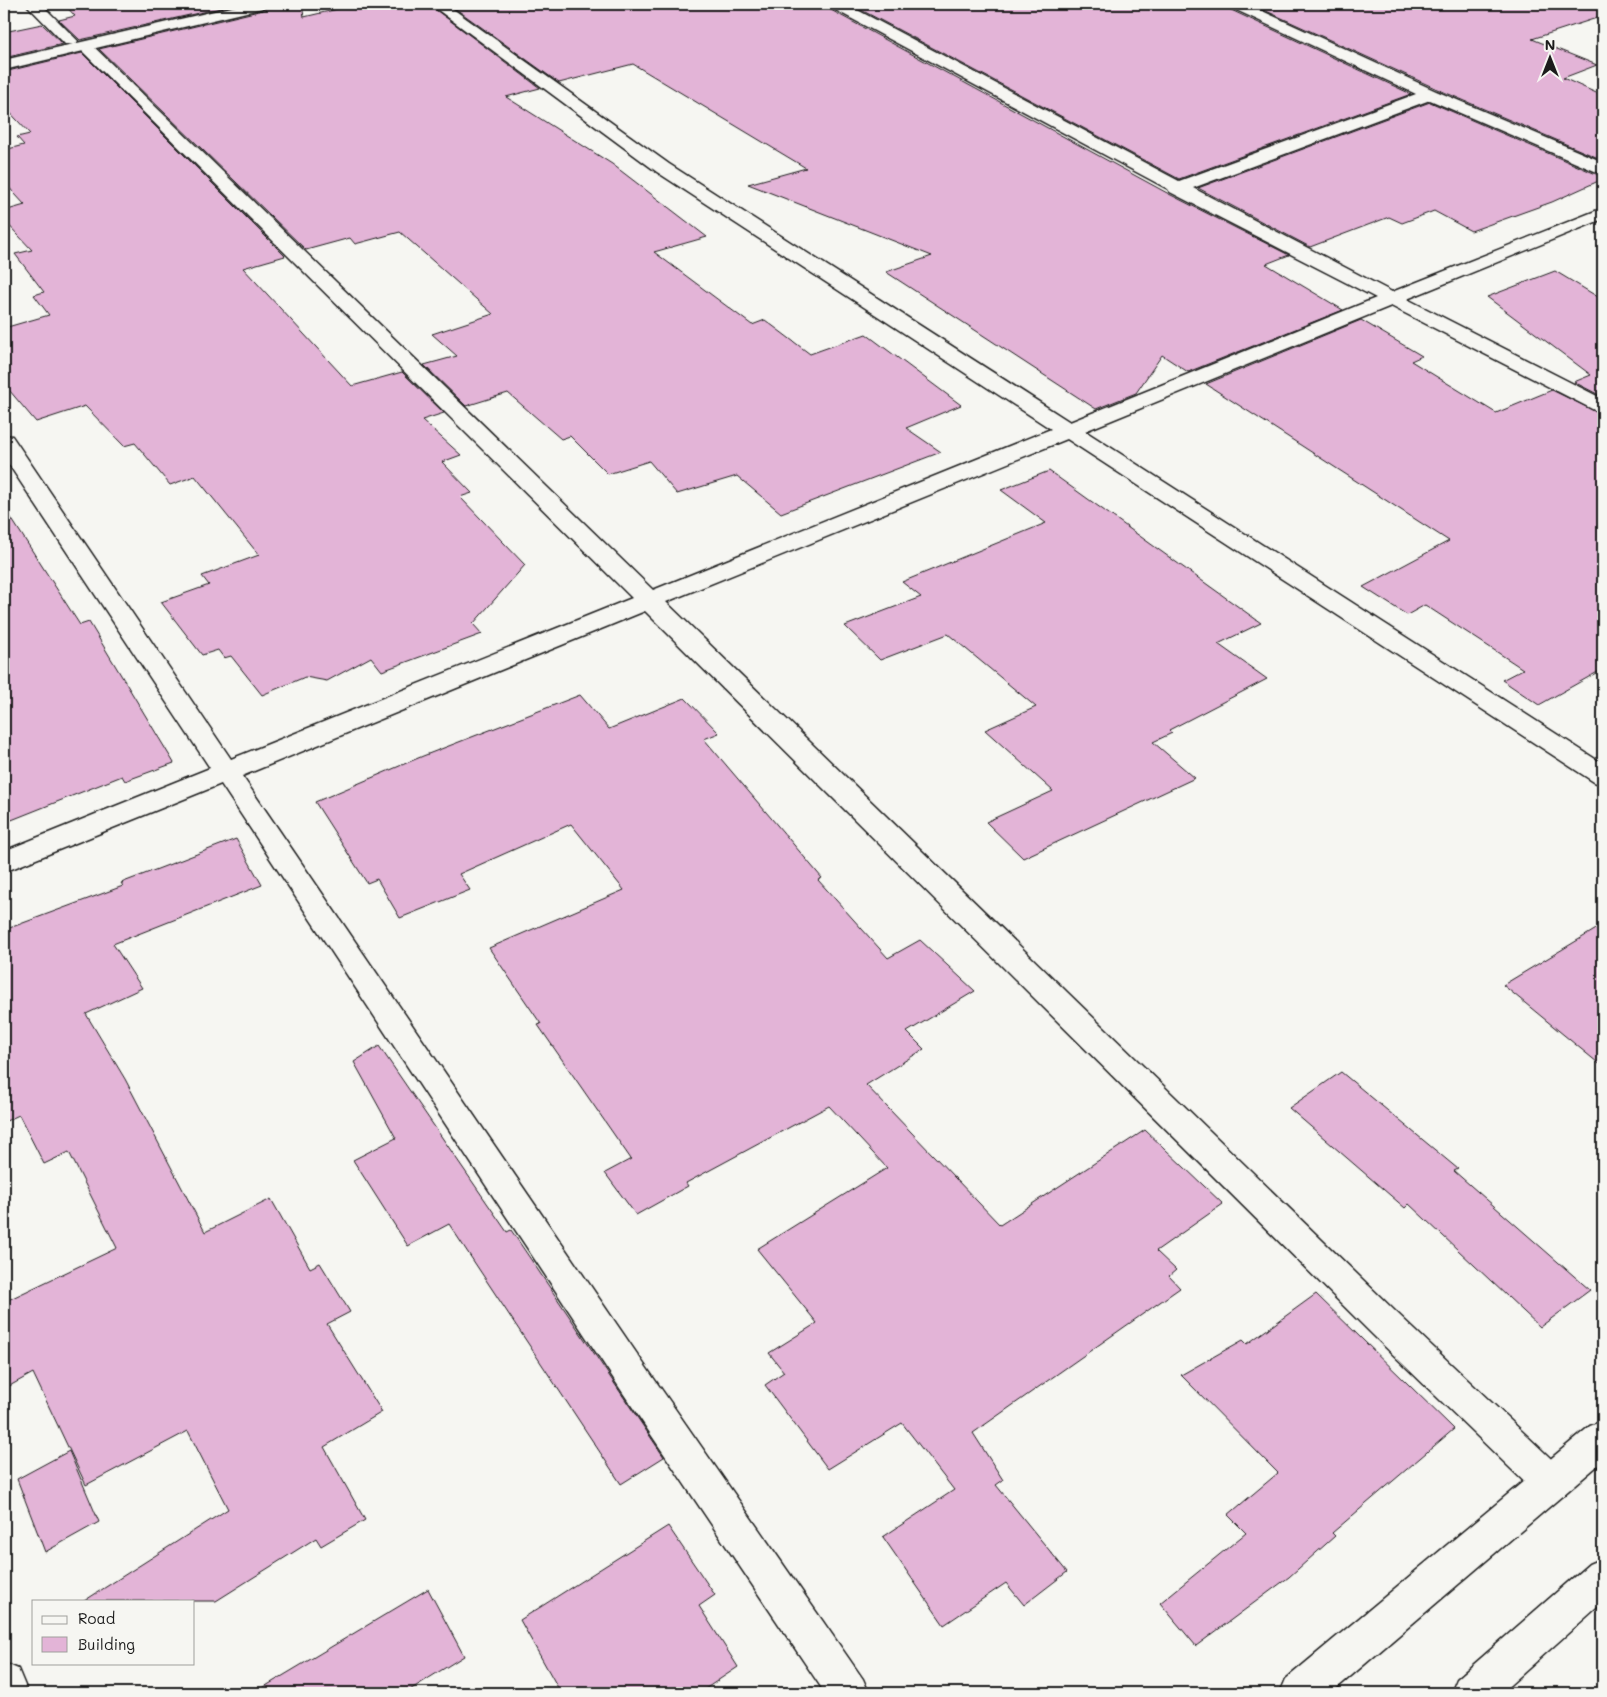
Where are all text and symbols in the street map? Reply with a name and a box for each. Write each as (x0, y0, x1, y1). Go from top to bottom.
north arrow (1524, 32, 1574, 82)
text: N (1545, 35, 1555, 54)
legend (32, 1600, 195, 1664)
text: Road (78, 1608, 115, 1628)
text: Building (78, 1634, 135, 1654)

